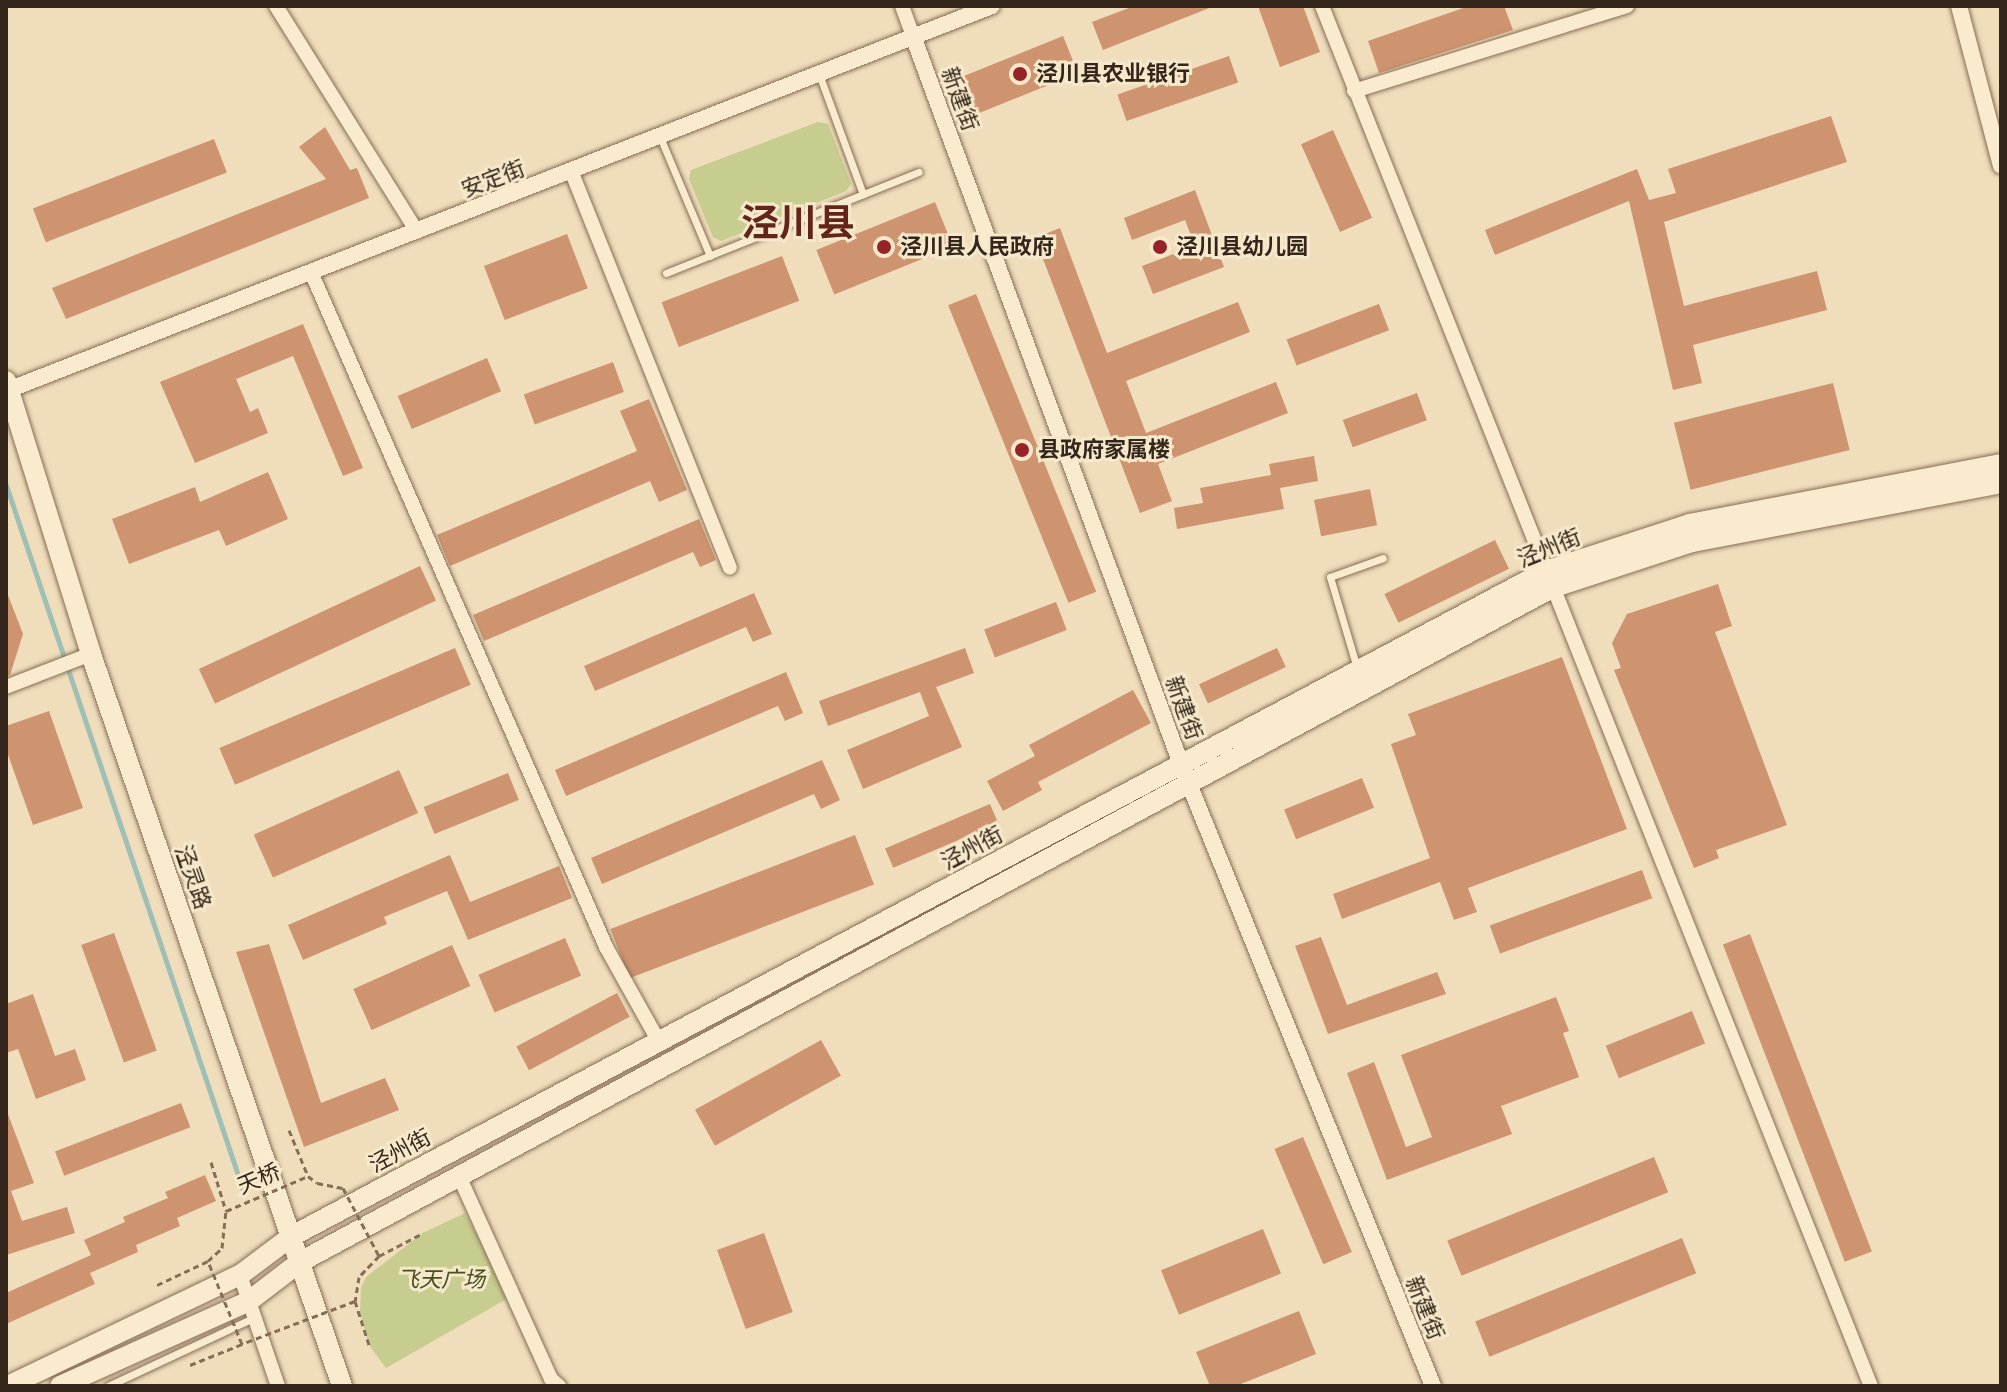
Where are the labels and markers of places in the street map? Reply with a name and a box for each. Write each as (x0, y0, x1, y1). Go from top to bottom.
place label: 泾川县农业银行 (1036, 61, 1190, 87)
marker: 泾川县农业银行 (1011, 65, 1029, 83)
place label: 泾川县人民政府 (900, 234, 1054, 260)
place label: 泾川县幼儿园 (1176, 234, 1308, 260)
marker: 泾川县人民政府 (875, 238, 893, 256)
marker: 泾川县幼儿园 (1151, 238, 1169, 256)
place label: 县政府家属楼 (1038, 437, 1170, 463)
marker: 县政府家属楼 (1013, 441, 1031, 459)

